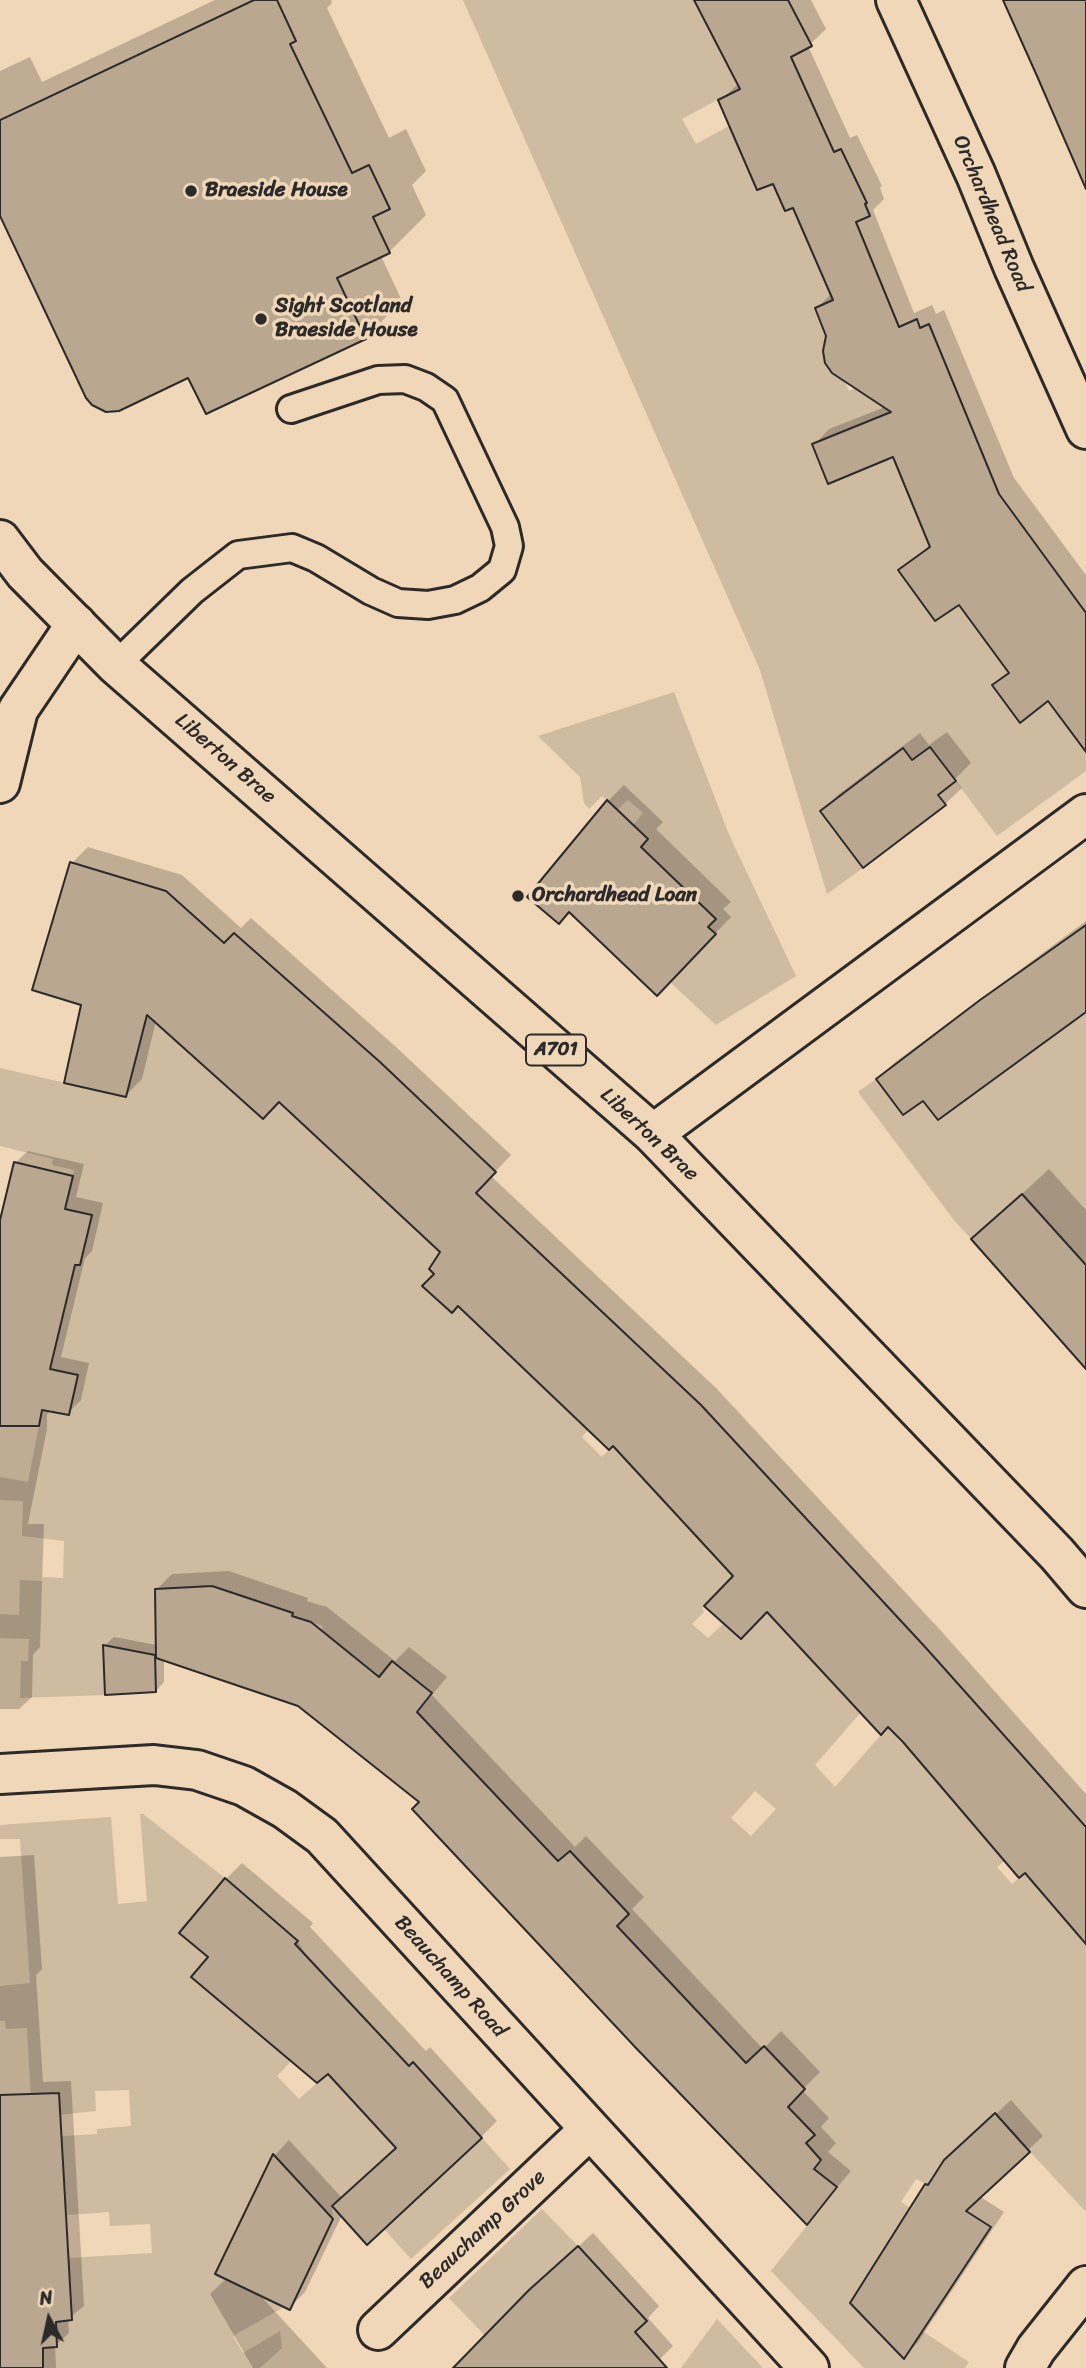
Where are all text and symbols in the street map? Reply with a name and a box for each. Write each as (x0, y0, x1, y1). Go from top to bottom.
street label: Orchardhead Road (947, 132, 1035, 296)
place label: Braeside House (205, 178, 348, 204)
marker: Braeside House (183, 183, 199, 199)
place label: Sight Scotland Braeside House (275, 294, 418, 344)
marker: Sight Scotland Braeside House (253, 311, 269, 327)
street label: Liberton Brae (169, 708, 281, 810)
place label: Orchardhead Loan (532, 883, 697, 909)
marker: Orchardhead Loan (510, 888, 526, 904)
road number: A701 (526, 1034, 586, 1066)
street label: Liberton Brae (595, 1083, 703, 1187)
street label: Beauchamp Road (389, 1911, 511, 2043)
street label: Beauchamp Grove (415, 2165, 551, 2295)
text: N (37, 2280, 55, 2315)
north arrow (14, 2284, 84, 2354)

